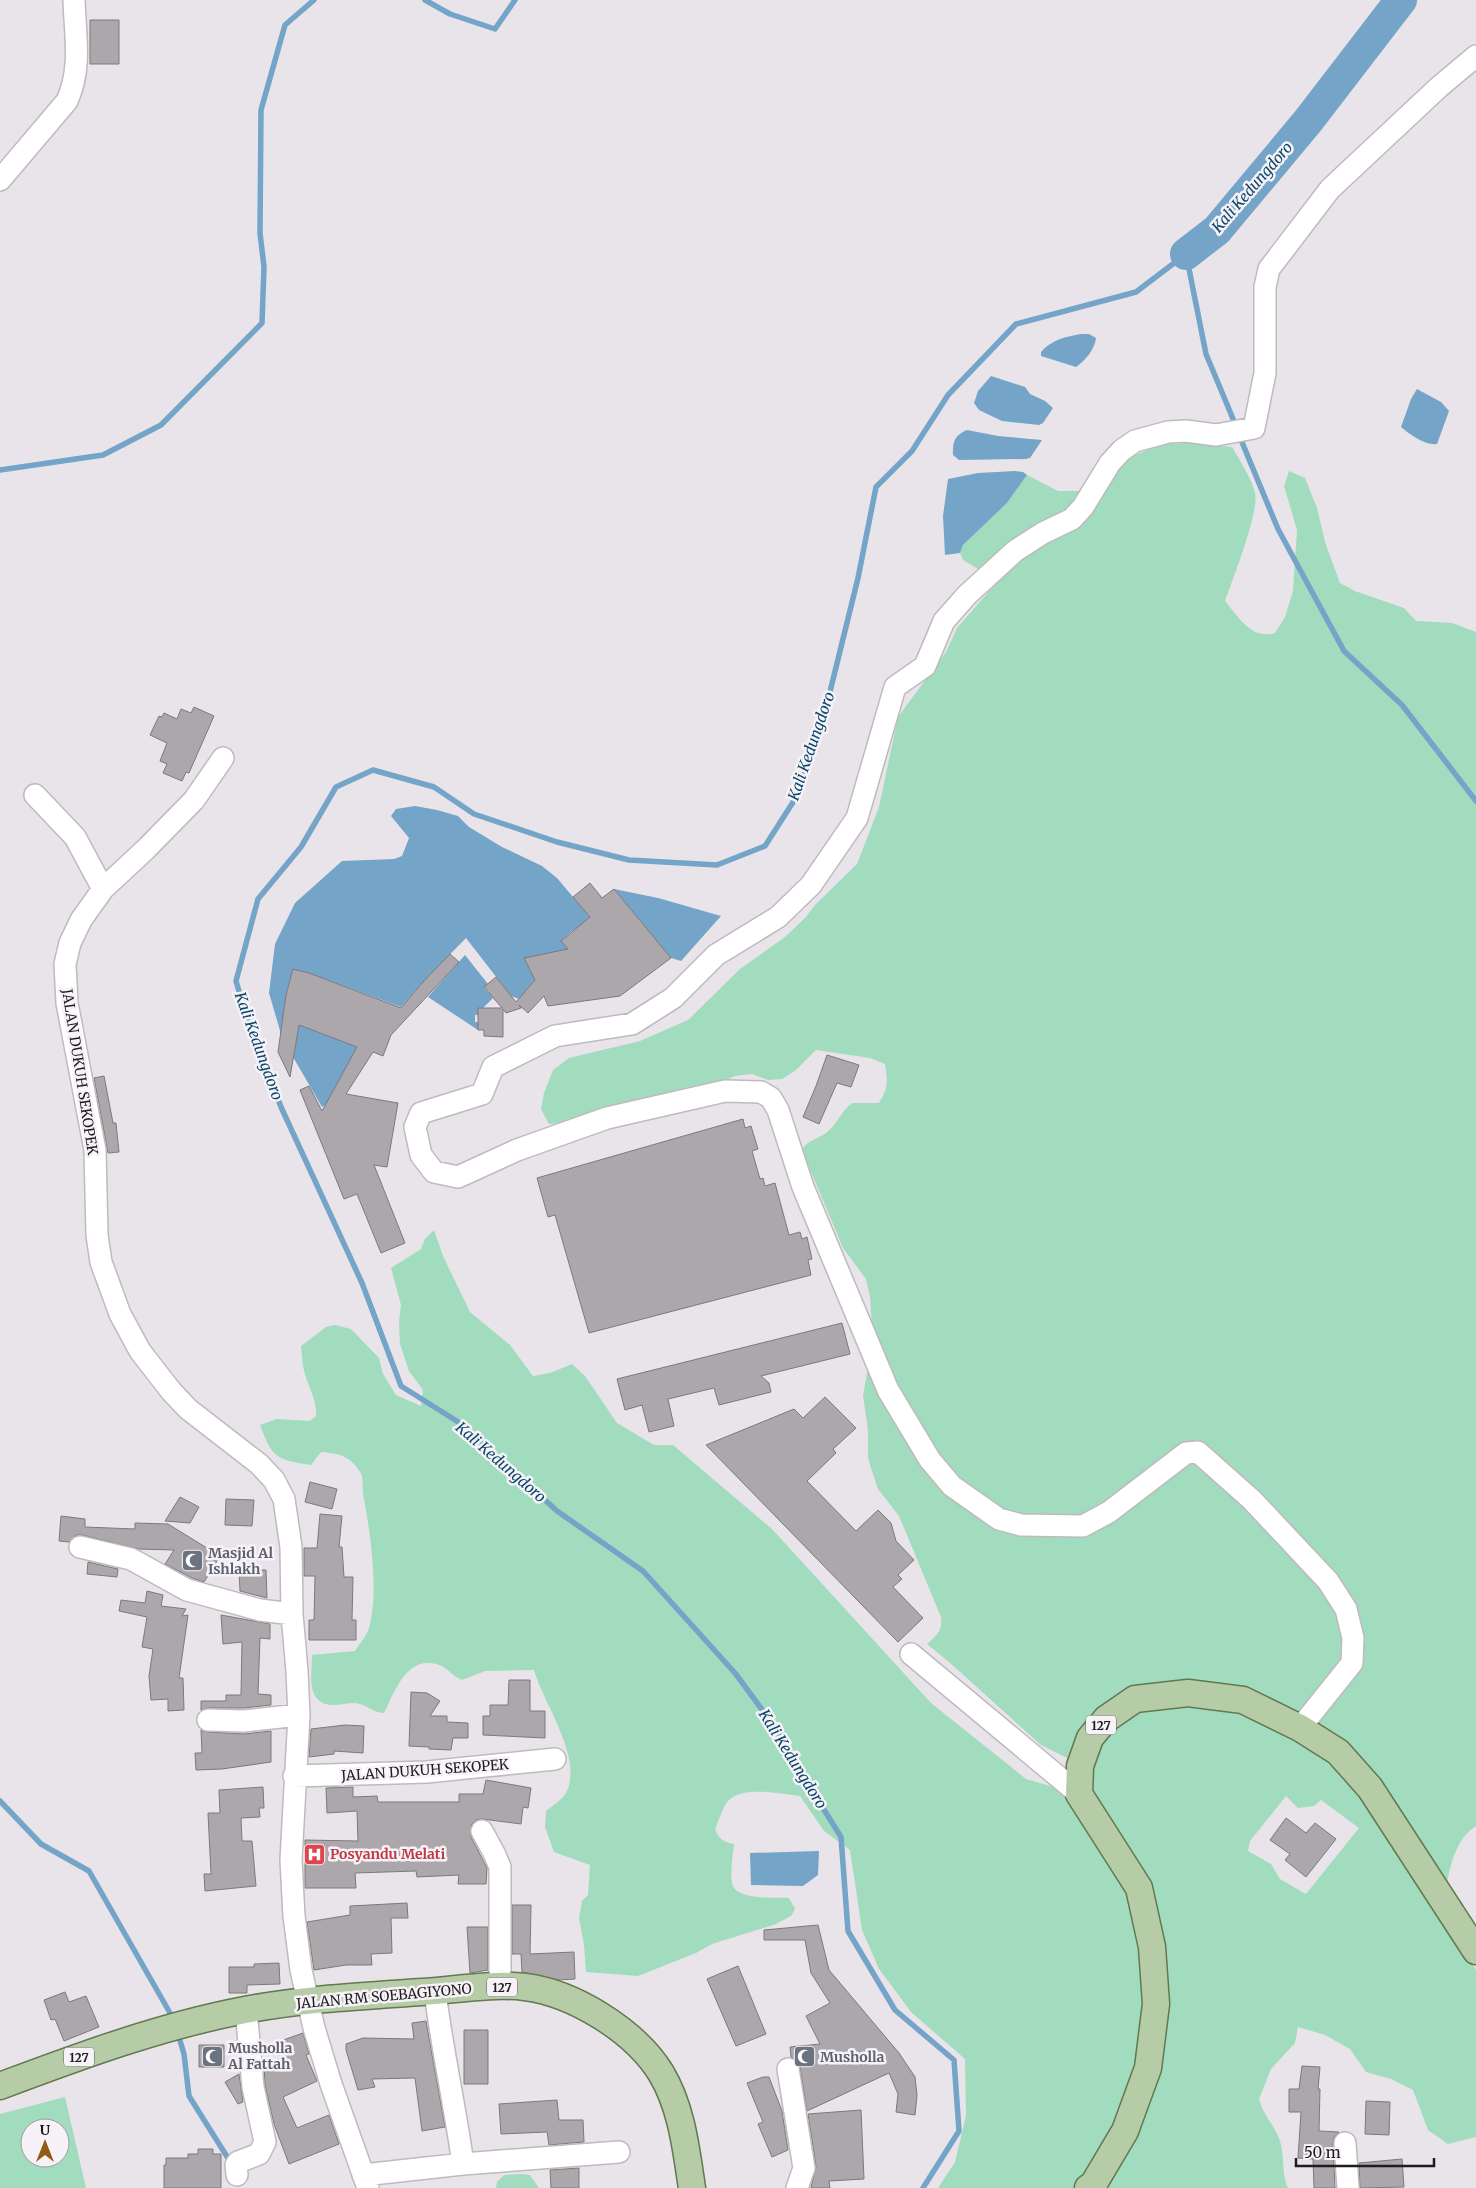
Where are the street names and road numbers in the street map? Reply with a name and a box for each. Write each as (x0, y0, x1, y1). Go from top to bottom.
street label: JALAN DUKUH SEKOPEK (58, 987, 102, 1157)
road number: 127 (1086, 1716, 1116, 1734)
street label: JALAN DUKUH SEKOPEK (340, 1755, 510, 1785)
road number: 127 (487, 1978, 517, 1996)
street label: JALAN RM SOEBAGIYONO (295, 1979, 472, 2013)
road number: 127 (64, 2048, 94, 2066)

